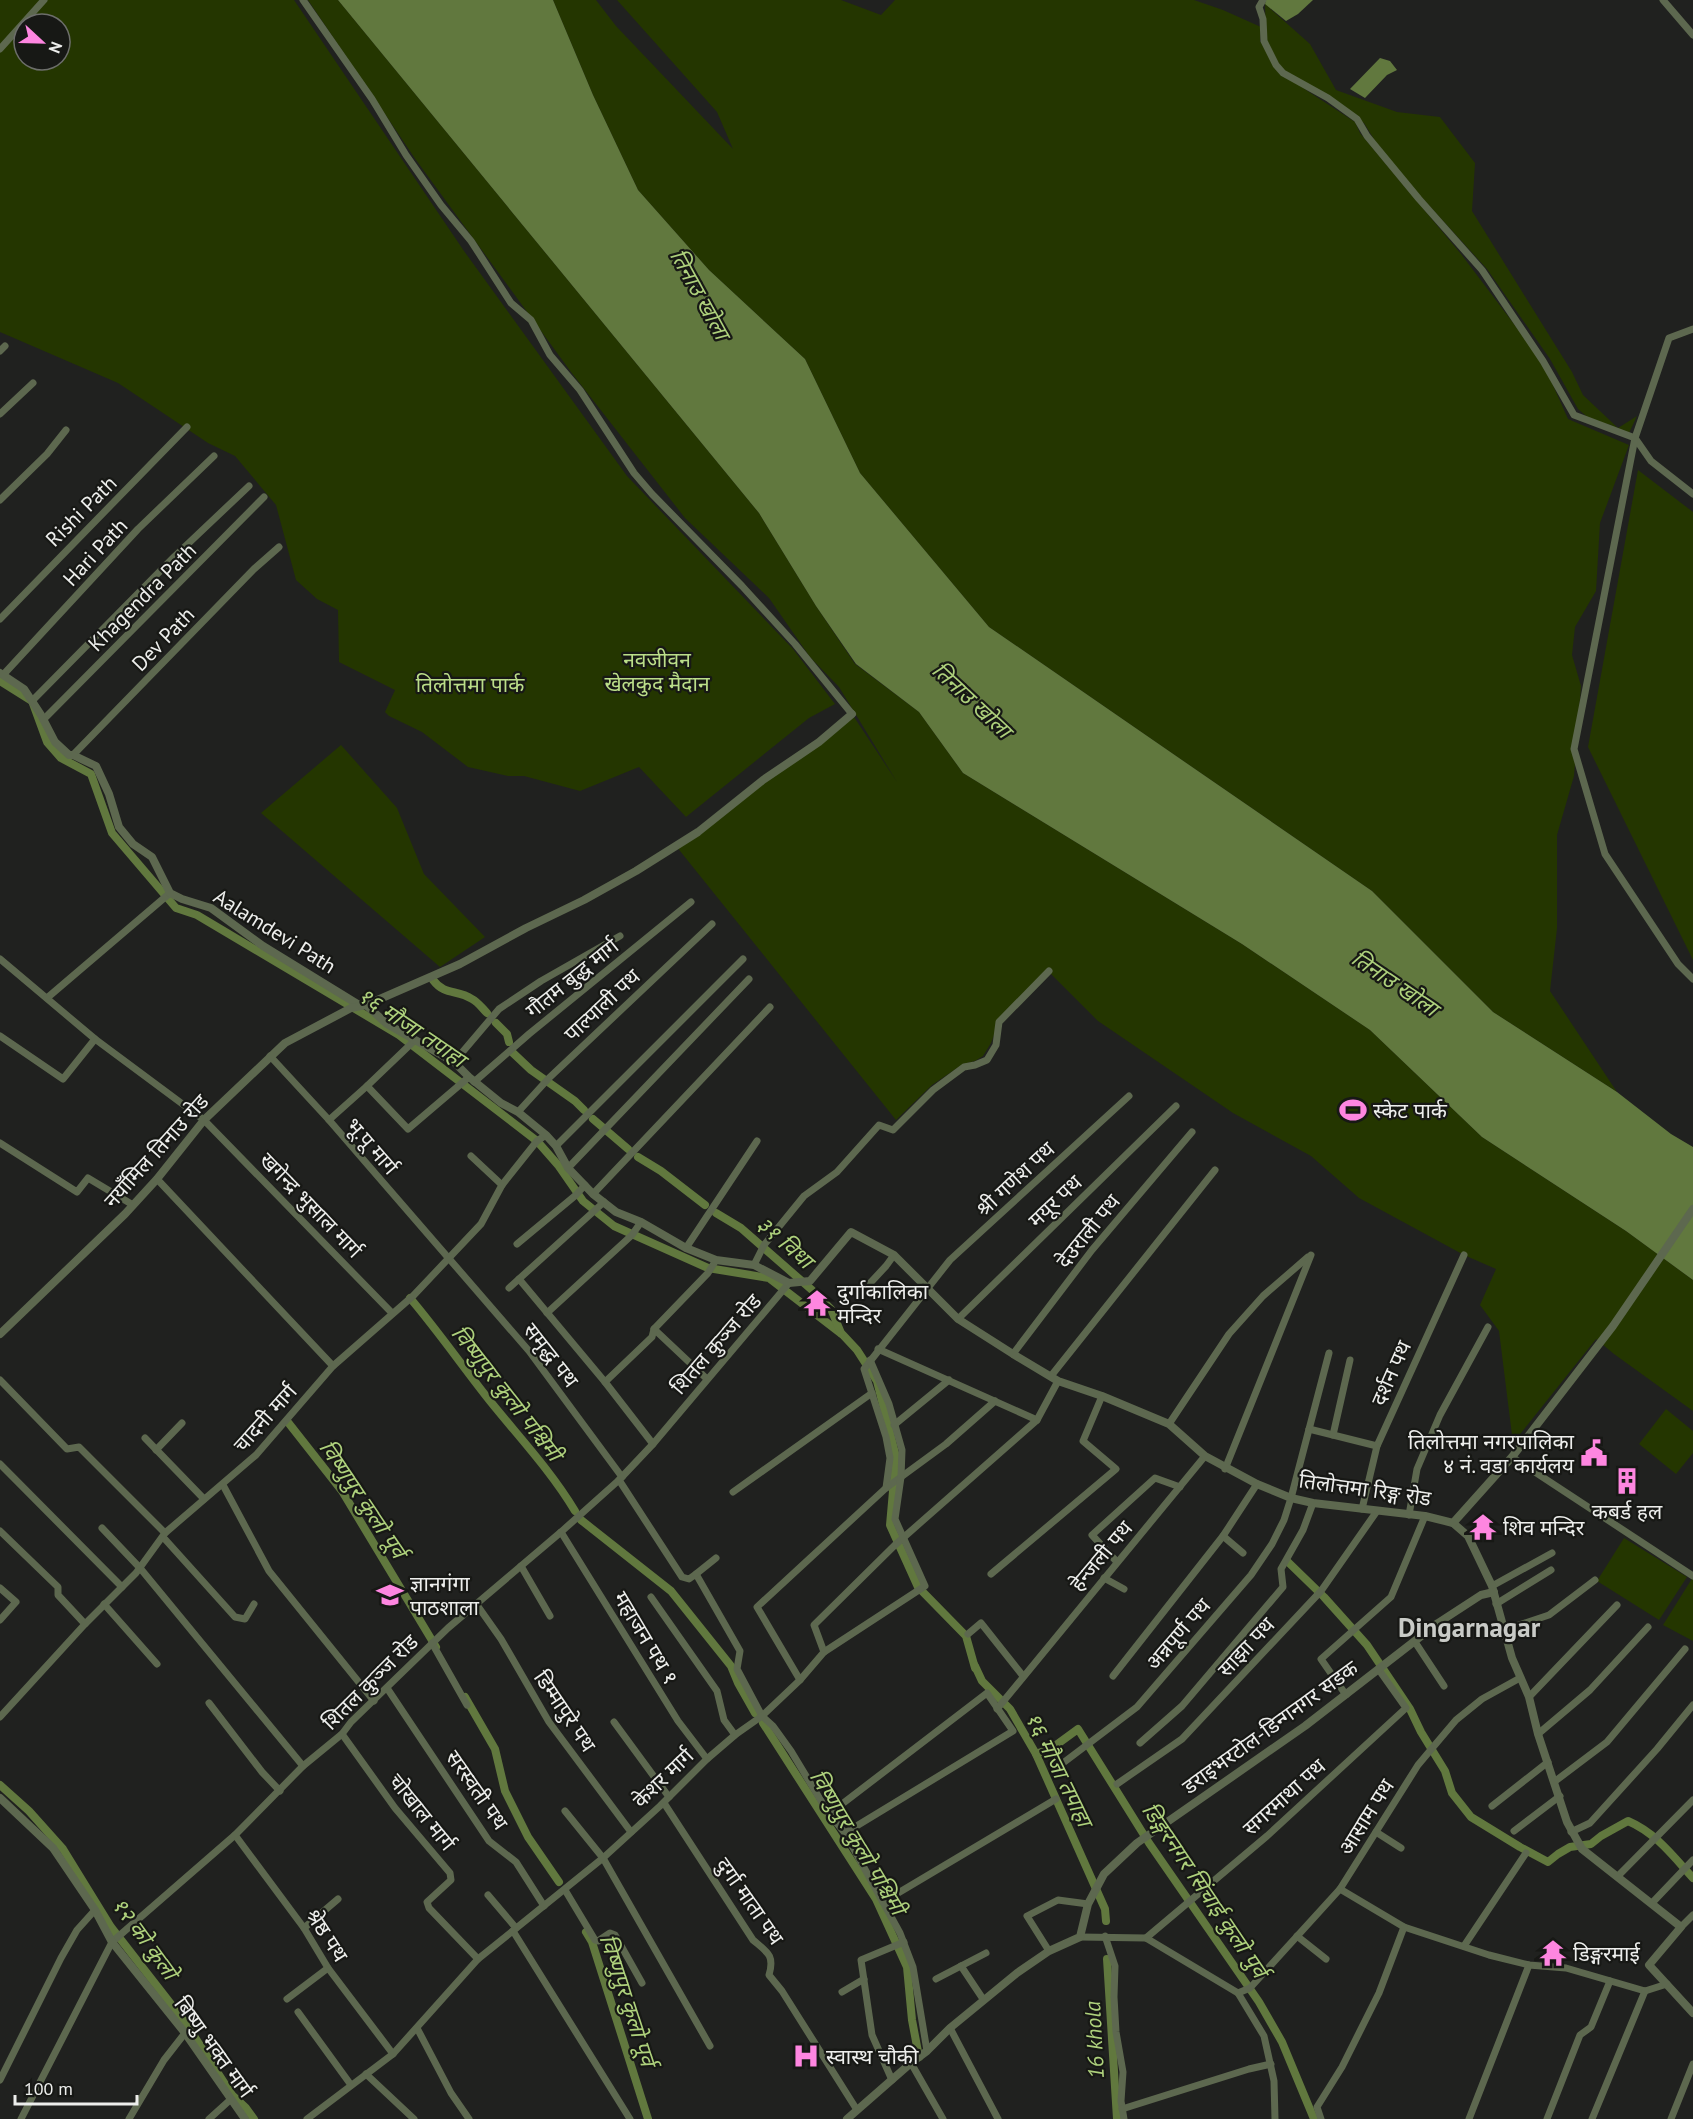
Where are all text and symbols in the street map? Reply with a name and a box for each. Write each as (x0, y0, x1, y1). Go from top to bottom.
north arrow (12, 12, 72, 72)
text: N (45, 39, 67, 56)
water label: तिनाउ खोला (664, 244, 738, 348)
street label: Rishi Path (40, 470, 122, 552)
street label: Hari Path (57, 512, 133, 592)
street label: Khagendra Path (82, 537, 202, 657)
street label: Dev Path (126, 601, 200, 677)
park label: नवजीवन खेलकुद मैदान (604, 646, 710, 697)
water label: तिनाउ खोला (926, 656, 1021, 747)
park label: तिलोत्तमा पार्क (416, 671, 525, 698)
street label: Aalamdevi Path (209, 883, 341, 979)
street label: गौतम बुद्ध मार्ग (520, 932, 625, 1024)
water label: तिनाउ खोला (1346, 944, 1447, 1025)
street label: पाल्पाली पथ (558, 963, 646, 1047)
water label: १६ मौजा तपाहा (353, 981, 475, 1076)
street label: नयाँमिल तिनाउ रोड (98, 1088, 215, 1214)
sports icon: स्केट पार्क (1338, 1095, 1368, 1125)
place label: स्केट पार्क (1373, 1097, 1448, 1124)
street label: भू.पू मार्ग (340, 1112, 405, 1181)
street label: श्री गणेश पथ (970, 1135, 1061, 1222)
street label: खगेन्द्र भुसाल मार्ग (254, 1147, 369, 1264)
street label: मयूर पथ (1023, 1169, 1088, 1233)
street label: देउराली पथ (1050, 1188, 1126, 1273)
water label: ३१ विधा (751, 1210, 822, 1277)
place label: दुर्गाकालिका मन्दिर (837, 1278, 929, 1329)
street label: शितल कुञ्ज रोड (665, 1288, 768, 1400)
temple icon: दुर्गाकालिका मन्दिर (802, 1288, 832, 1318)
street label: समृद्ध पथ (517, 1317, 585, 1393)
water label: विष्णुपुर कुलो पश्चिमी (445, 1320, 571, 1470)
street label: दर्शन पथ (1365, 1336, 1417, 1410)
street label: चादनी मार्ग (227, 1377, 303, 1458)
place label: तिलोत्तमा नगरपालिका ४ नं. वडा कार्यलय (1408, 1428, 1575, 1479)
water label: विष्णुपुर कुलो पूर्व (312, 1435, 416, 1569)
public building icon: तिलोत्तमा नगरपालिका ४ नं. वडा कार्यलय (1579, 1438, 1609, 1468)
street label: तिलोत्तमा रिङ्ग रोड (1297, 1466, 1434, 1512)
building icon: कबर्ड हल (1612, 1466, 1642, 1496)
place label: कबर्ड हल (1592, 1498, 1663, 1525)
temple icon: शिव मन्दिर (1468, 1512, 1498, 1542)
place label: शिव मन्दिर (1503, 1514, 1585, 1541)
street label: हेन्जली पथ (1064, 1515, 1139, 1597)
place label: ज्ञानगंगा पाठशाला (410, 1570, 480, 1621)
school or university icon: ज्ञानगंगा पाठशाला (375, 1580, 405, 1610)
street label: महाजन पथ १ (608, 1587, 684, 1689)
street label: अन्नपूर्ण पथ (1140, 1592, 1217, 1675)
district label: Dingarnagar (1398, 1610, 1541, 1644)
street label: साझा पथ (1212, 1611, 1281, 1683)
street label: शितल कुञ्ज रोड (316, 1628, 424, 1736)
street label: डराइभरटोल-डिन्गनगर सडक (1176, 1654, 1364, 1800)
street label: डिम्मापुरे पथ (528, 1665, 602, 1757)
water label: १६ मौजा तपाहा (1019, 1707, 1101, 1835)
street label: केशर मार्ग (627, 1742, 700, 1814)
street label: सरस्वती पथ (440, 1745, 514, 1835)
street label: सगरमाथा पथ (1237, 1752, 1332, 1841)
water label: विष्णुपुर कुलो पश्चिमी (804, 1765, 914, 1923)
street label: चोखाल मार्ग (383, 1768, 462, 1857)
street label: आसाम पथ (1332, 1773, 1400, 1860)
water label: डिङ्गरनगर सिंचाई कुलो पुर्व (1136, 1797, 1277, 1988)
street label: दुर्गा माता पथ (709, 1852, 790, 1951)
water label: १२ को कुलो (106, 1891, 187, 1988)
street label: श्रेष्ठ पथ (300, 1903, 354, 1967)
water label: विष्णुपुर कुलो पूर्व (593, 1931, 664, 2075)
temple icon: डिङ्गरमाई (1538, 1938, 1568, 1968)
place label: डिङ्गरमाई (1573, 1940, 1641, 1967)
street label: बिष्णु भक्त मार्ग (168, 1991, 260, 2104)
water label: 16 khola (1078, 2000, 1110, 2080)
hospital icon: स्वास्थ चौकी (791, 2041, 821, 2071)
place label: स्वास्थ चौकी (826, 2043, 919, 2070)
scale bar (15, 2068, 136, 2106)
text: 100 m (24, 2077, 73, 2100)

